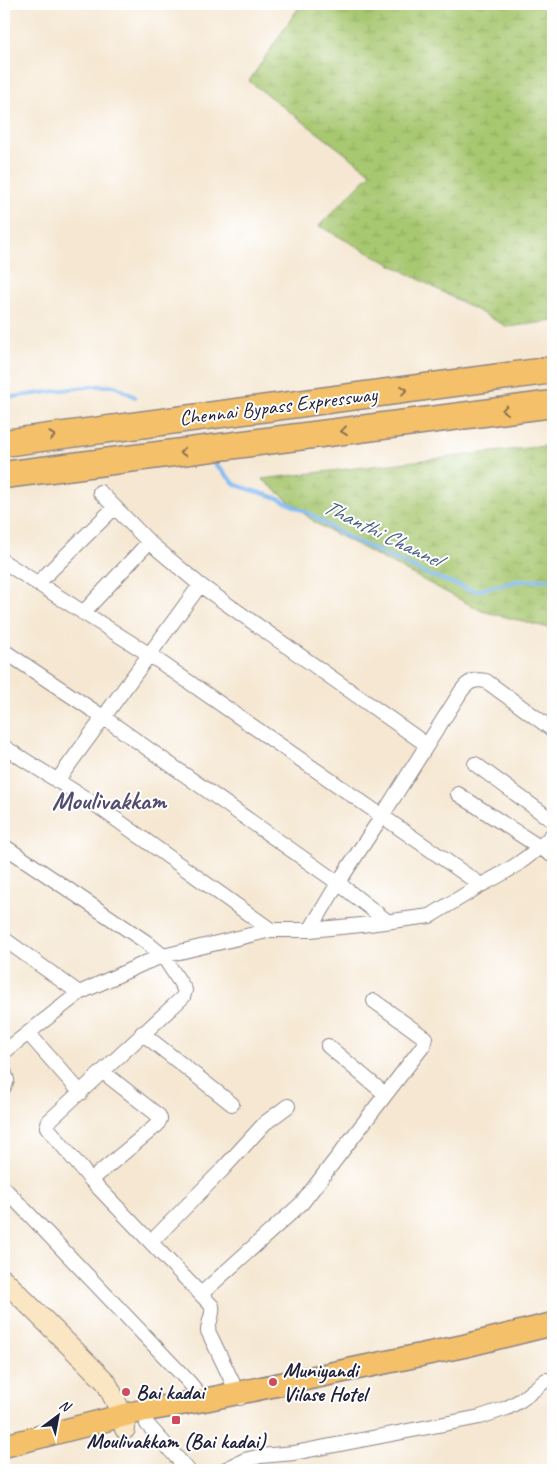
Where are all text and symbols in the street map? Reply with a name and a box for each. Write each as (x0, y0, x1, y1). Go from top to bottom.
street label: Chennai Bypass Expressway (178, 381, 380, 431)
one-way arrow (400, 385, 408, 396)
one-way arrow (501, 404, 509, 415)
one-way arrow (339, 425, 347, 436)
one-way arrow (48, 431, 56, 442)
one-way arrow (178, 446, 186, 457)
water label: Thanthi Channel (319, 493, 452, 577)
district label: Moulivakkam (52, 784, 168, 817)
place label: Muniyandi Vilase Hotel (283, 1357, 371, 1407)
marker: Muniyandi Vilase Hotel (267, 1376, 279, 1388)
place label: Bai kadai (136, 1379, 207, 1405)
marker: Bai kadai (120, 1386, 132, 1398)
north arrow (32, 1392, 82, 1442)
text: N (56, 1396, 75, 1416)
marker: Moulivakkam (Bai kadai) (170, 1414, 182, 1426)
place label: Moulivakkam (Bai kadai) (86, 1428, 268, 1454)

